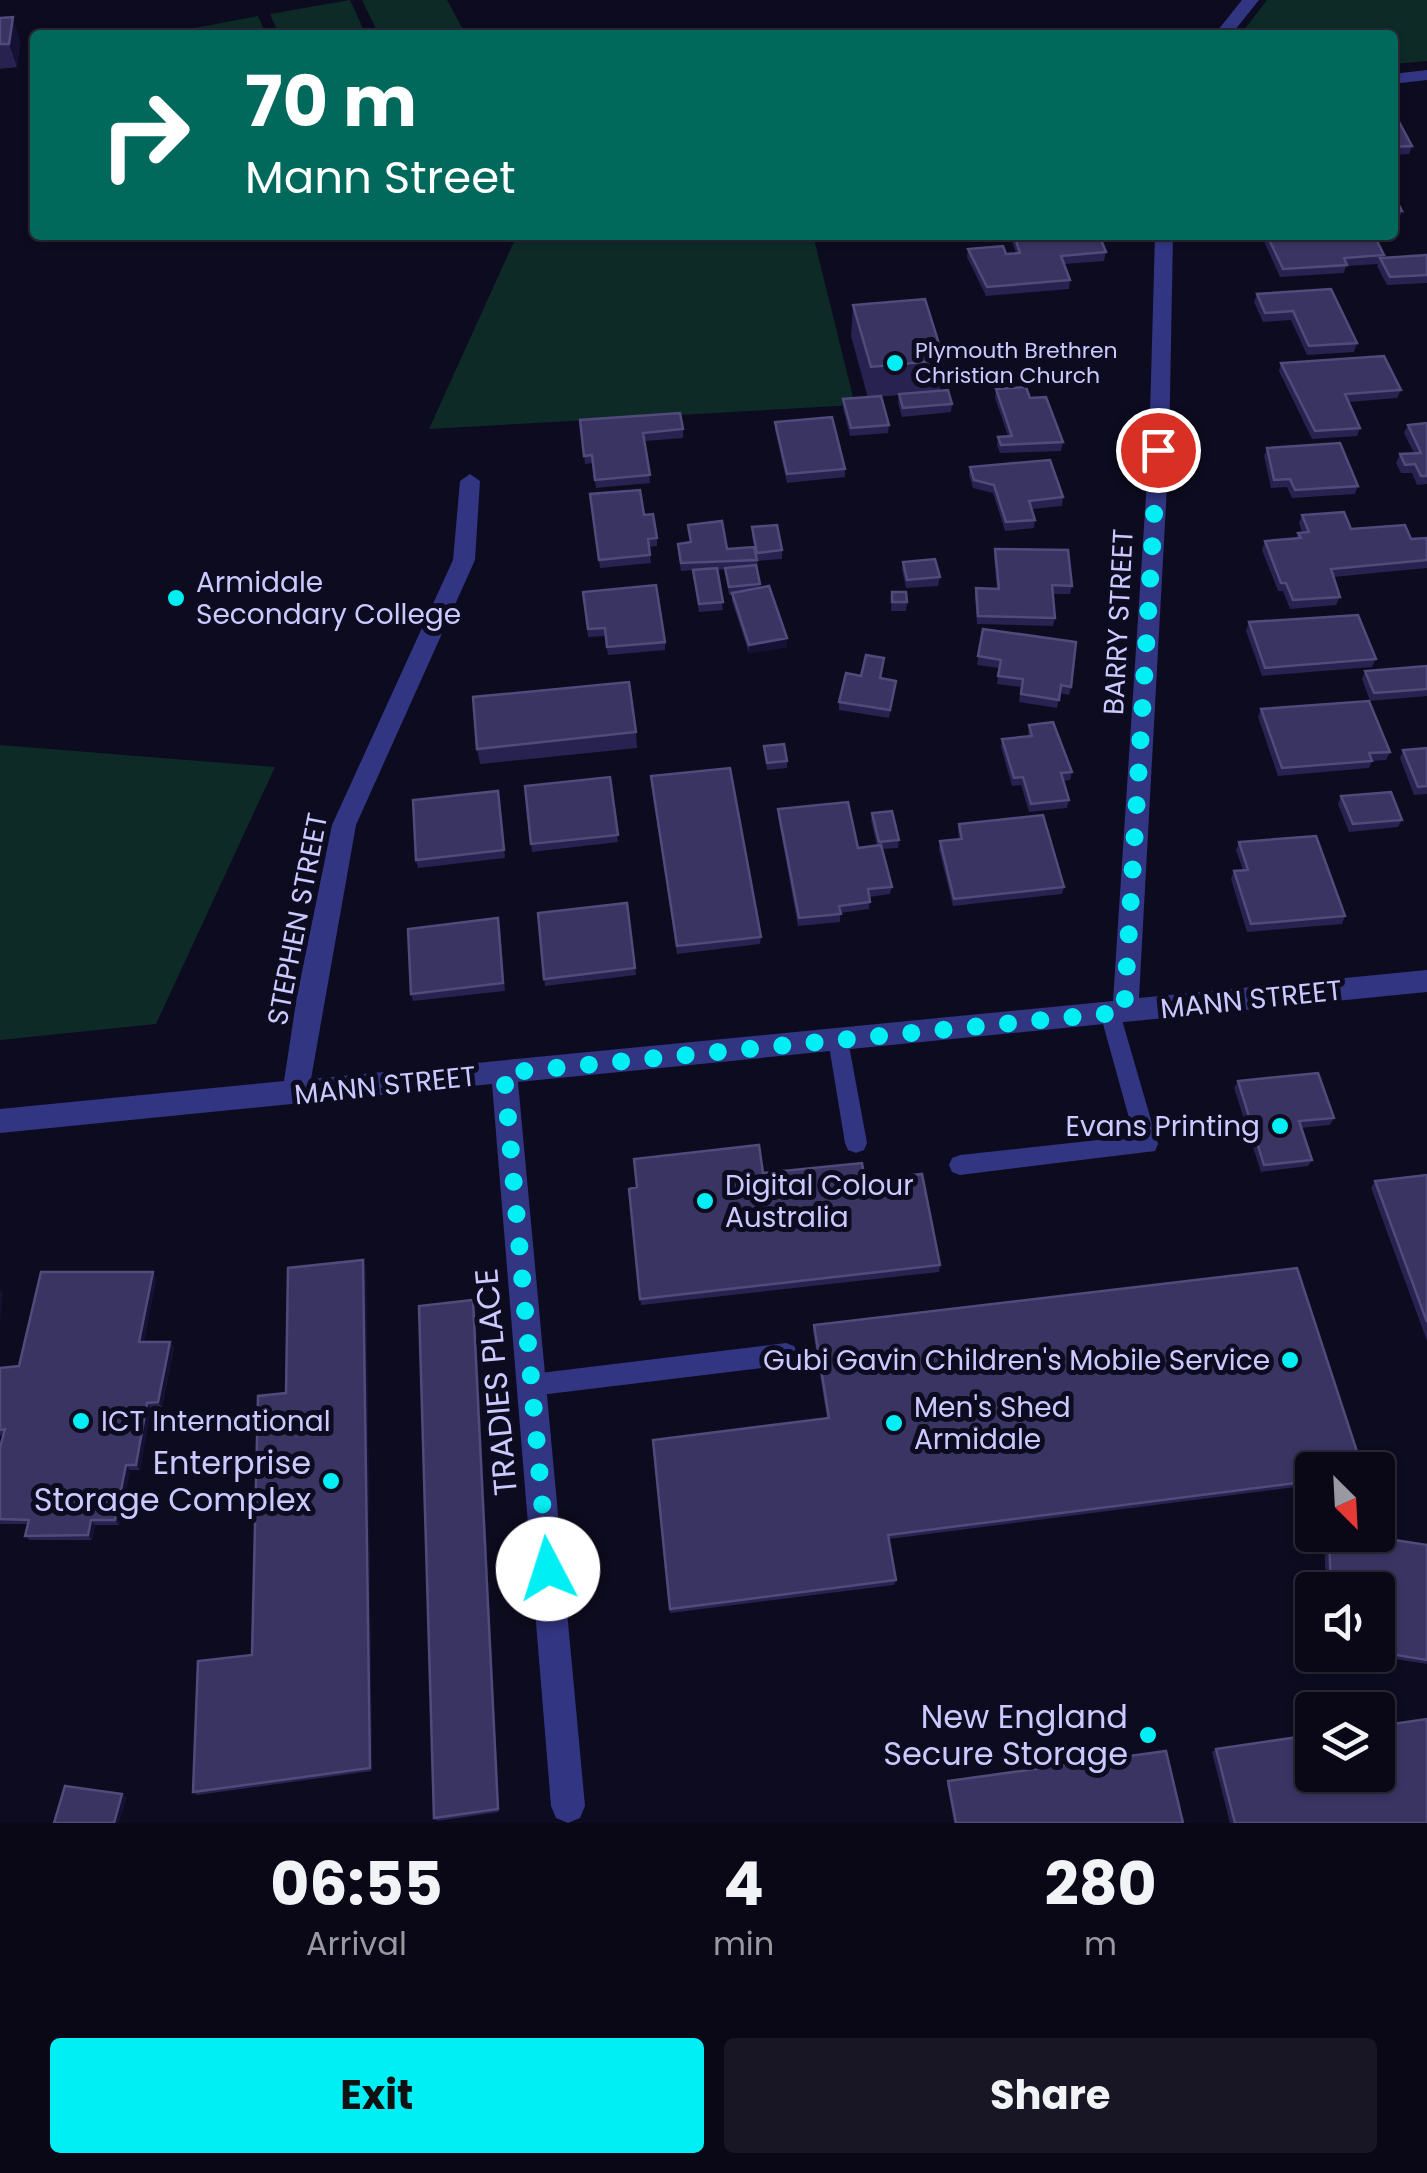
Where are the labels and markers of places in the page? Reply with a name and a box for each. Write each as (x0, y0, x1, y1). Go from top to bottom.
place label: Plymouth Brethren Christian Church (915, 335, 1118, 391)
marker: Plymouth Brethren Christian Church (884, 352, 906, 374)
pin (1116, 408, 1201, 493)
place label: Armidale Secondary College (196, 563, 461, 634)
marker: Armidale Secondary College (165, 587, 187, 609)
place label: Evans Printing (1066, 1107, 1260, 1146)
marker: Evans Printing (1269, 1115, 1291, 1137)
place label: Digital Colour Australia (725, 1166, 914, 1237)
marker: Digital Colour Australia (694, 1190, 716, 1212)
place label: Gubi Gavin Children's Mobile Service (763, 1341, 1270, 1380)
marker: Gubi Gavin Children's Mobile Service (1279, 1349, 1301, 1371)
place label: Men's Shed Armidale (914, 1388, 1071, 1459)
place label: ICT International (101, 1402, 331, 1441)
marker: ICT International (70, 1410, 92, 1432)
marker: Men's Shed Armidale (883, 1412, 905, 1434)
place label: Enterprise Storage Complex (34, 1440, 311, 1522)
marker: Enterprise Storage Complex (320, 1470, 342, 1492)
place label: New England Secure Storage (883, 1694, 1128, 1776)
marker: New England Secure Storage (1137, 1724, 1159, 1746)

